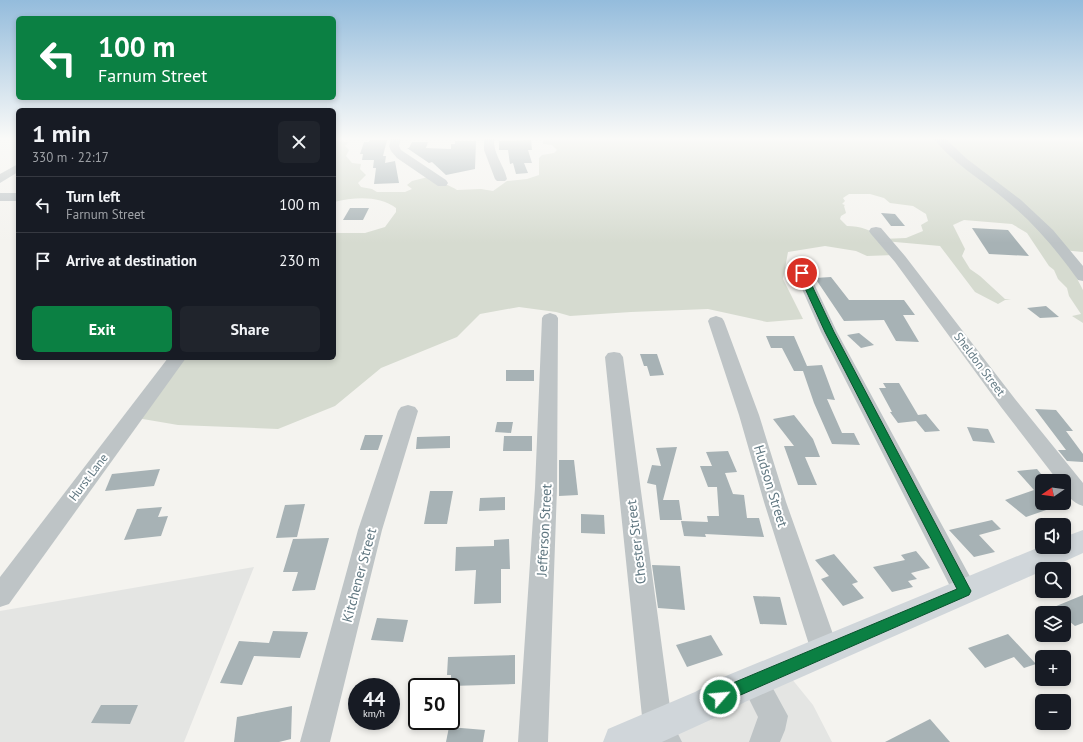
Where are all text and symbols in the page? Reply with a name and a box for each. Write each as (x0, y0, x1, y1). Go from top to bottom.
text: 100 m (98, 28, 175, 65)
icon: left (32, 32, 84, 84)
text: Farnum Street (98, 64, 207, 87)
text: 1 min (32, 118, 91, 149)
button: close (278, 121, 320, 163)
text: 330 m · 22:17 (32, 149, 109, 166)
text: Turn left (66, 187, 120, 206)
icon: left (32, 194, 54, 216)
text: 100 m (279, 195, 320, 214)
text: Farnum Street (66, 206, 145, 223)
icon: arrive (32, 250, 54, 272)
text: Arrive at destination (66, 251, 197, 270)
text: 230 m (279, 251, 320, 270)
pin (785, 256, 819, 290)
icon: arrive (791, 262, 813, 284)
button: Exit (32, 306, 172, 352)
button: Share (180, 306, 320, 352)
street label: Sheldon Street (951, 329, 1009, 399)
street label: Hudson Street (750, 443, 792, 530)
street label: Hurst Lane (65, 450, 111, 504)
north arrow (1035, 474, 1071, 510)
map controls (1035, 474, 1071, 730)
street label: Jefferson Street (533, 483, 555, 578)
street label: Chester Street (622, 499, 650, 585)
button: sound (1035, 518, 1071, 554)
street label: Kitchener Street (338, 526, 380, 624)
button: search (1035, 562, 1071, 598)
button: layers (1035, 606, 1071, 642)
button: + (1035, 650, 1071, 686)
position arrow (699, 676, 741, 718)
speed limit sign: 50 (408, 678, 460, 730)
text: 44 (363, 686, 385, 712)
button: − (1035, 694, 1071, 730)
text: km/h (363, 707, 385, 720)

